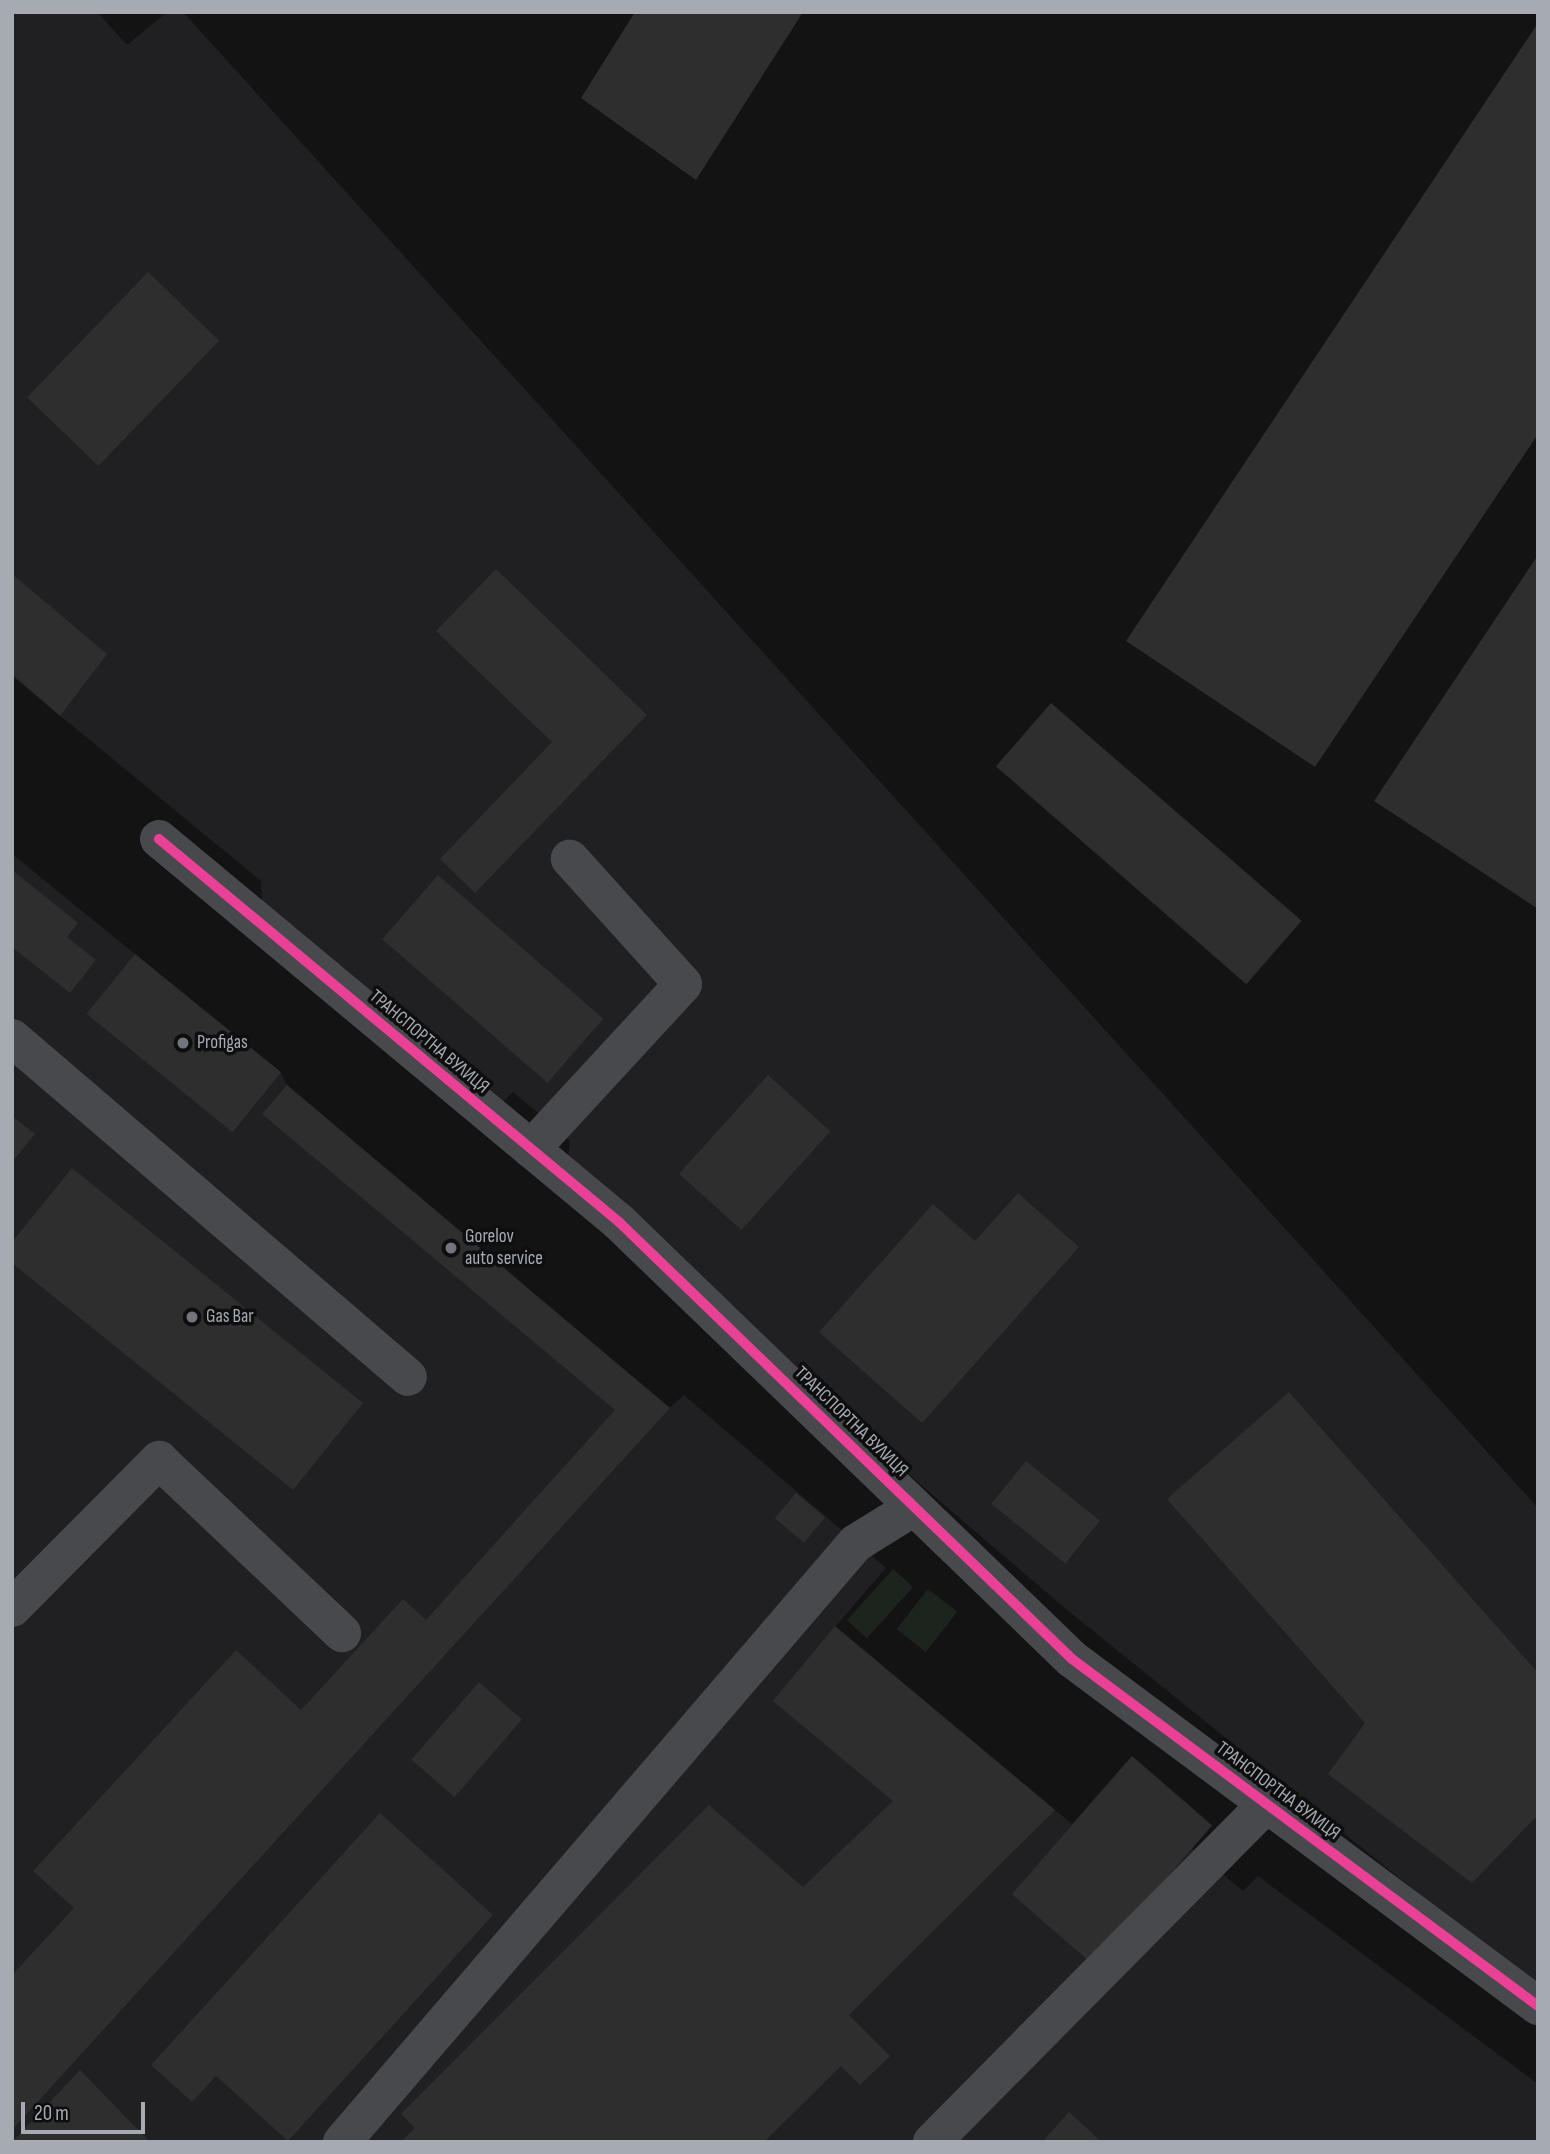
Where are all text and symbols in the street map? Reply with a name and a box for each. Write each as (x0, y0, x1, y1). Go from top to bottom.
street label: ТРАНСПОРТНА ВУЛИЦЯ (365, 985, 493, 1099)
place label: Profigas (197, 1032, 248, 1054)
marker: Profigas (175, 1035, 191, 1051)
place label: Gorelov auto service (465, 1226, 543, 1270)
marker: Gorelov auto service (443, 1240, 459, 1256)
place label: Gas Bar (206, 1306, 254, 1328)
marker: Gas Bar (184, 1309, 200, 1325)
street label: ТРАНСПОРТНА ВУЛИЦЯ (789, 1362, 913, 1482)
street label: ТРАНСПОРТНА ВУЛИЦЯ (1212, 1737, 1344, 1845)
scale bar (24, 2088, 149, 2132)
text: 20 m (34, 2101, 69, 2126)

